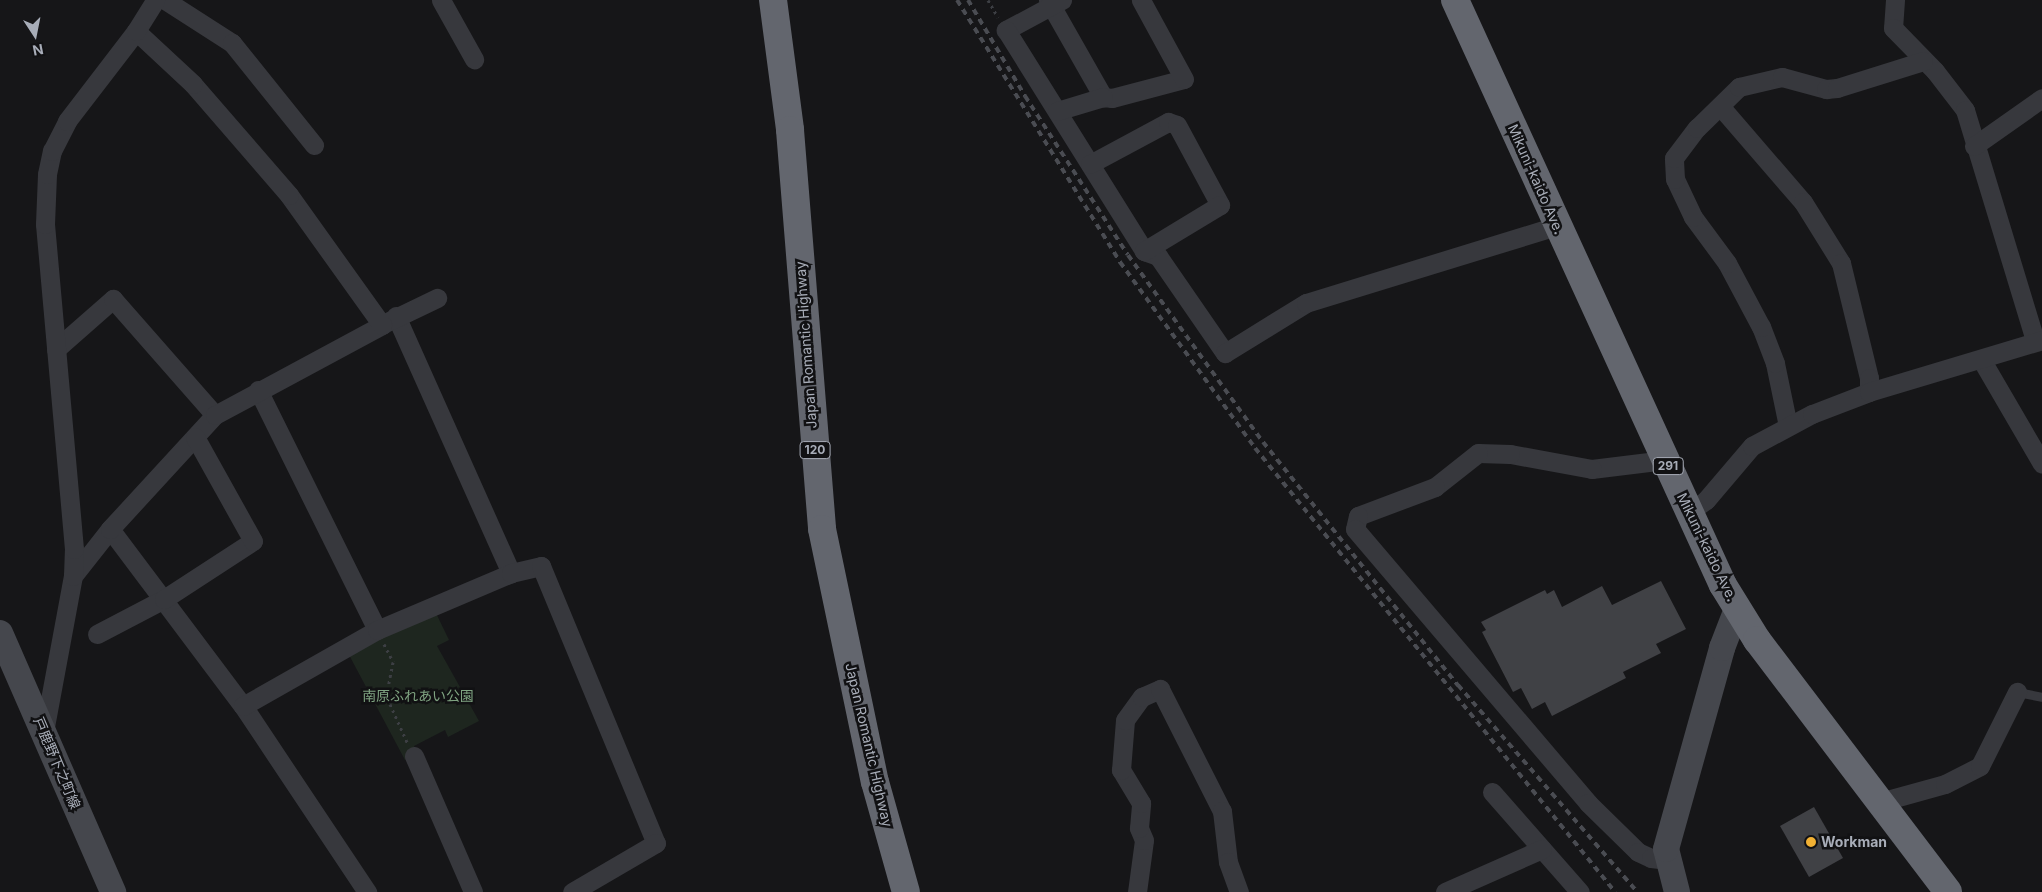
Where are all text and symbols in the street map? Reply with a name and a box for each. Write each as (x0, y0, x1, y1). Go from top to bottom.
north arrow (10, 10, 60, 60)
text: N (31, 41, 45, 60)
street label: Mikuni-kaido Ave. (1504, 121, 1568, 237)
street label: Japan Romantic Highway (792, 261, 820, 429)
road number: 120 (799, 440, 831, 460)
road number: 291 (1652, 456, 1684, 476)
street label: Mikuni-kaido Ave. (1673, 490, 1741, 604)
street label: Japan Romantic Highway (842, 661, 896, 829)
park label: 南原ふれあい公園 (362, 688, 474, 704)
street label: 戸鹿野下之町線 (30, 715, 84, 811)
place label: Workman (1821, 834, 1887, 850)
marker: Workman (1805, 836, 1817, 848)

